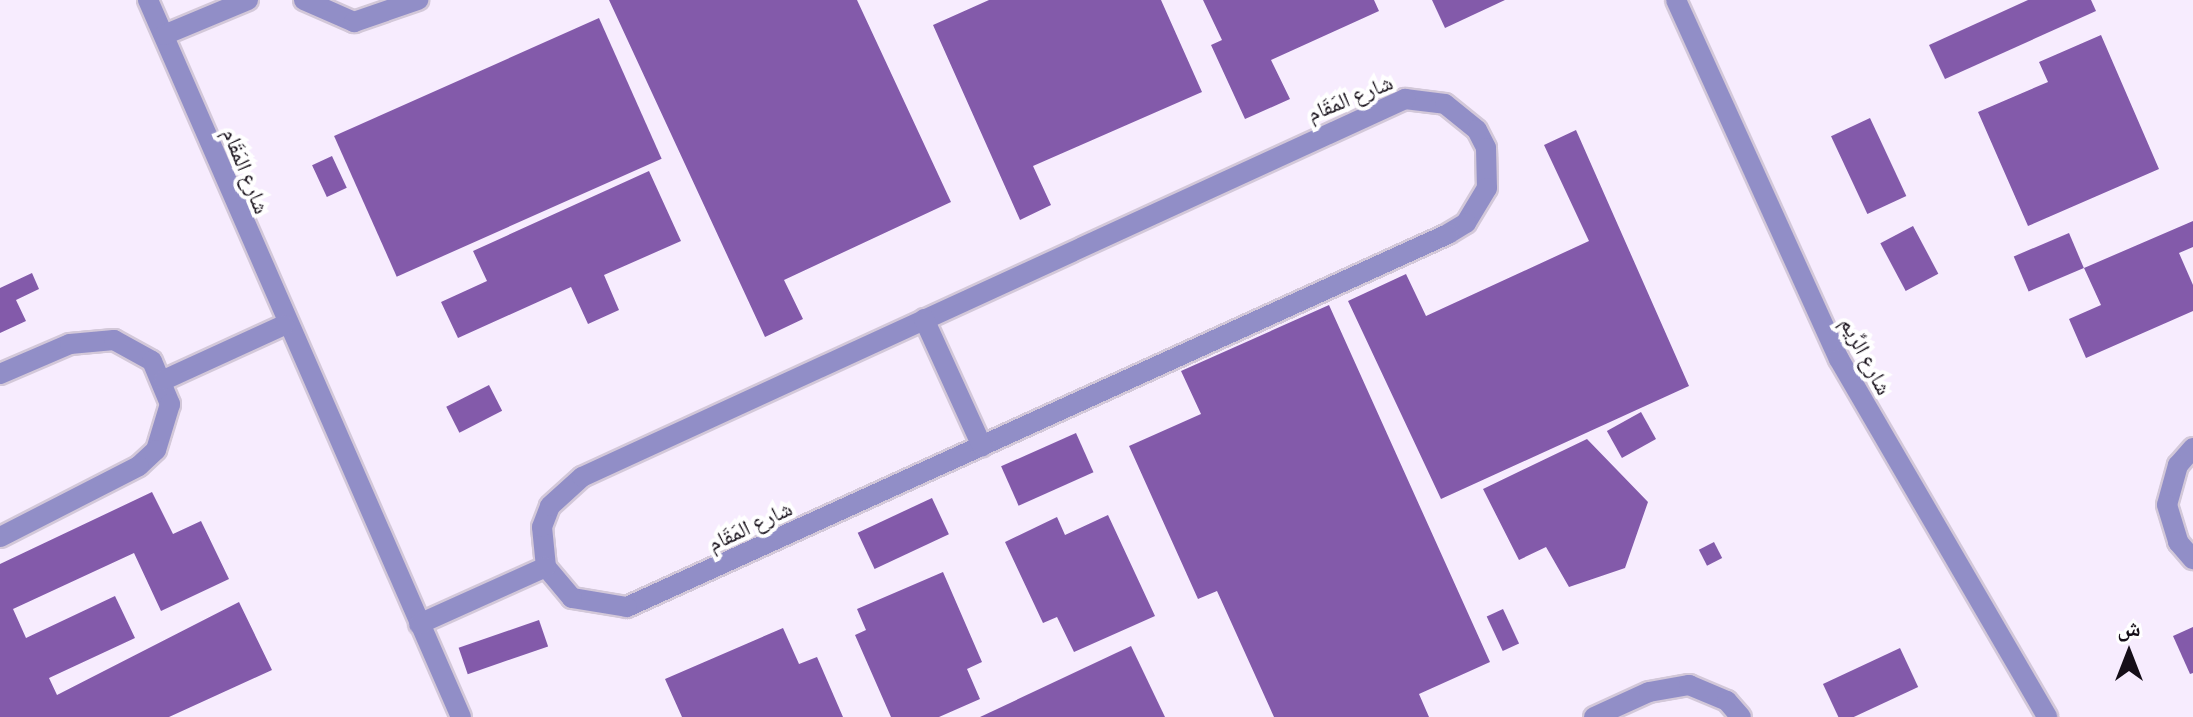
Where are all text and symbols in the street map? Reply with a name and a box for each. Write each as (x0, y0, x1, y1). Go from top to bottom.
street label: شارع المَقَام (1303, 69, 1397, 127)
street label: شارع المَقَام (217, 124, 275, 218)
street label: شارع الرِّيم (1835, 313, 1897, 399)
street label: شارع المَقَام (704, 495, 796, 557)
north arrow (2089, 613, 2169, 693)
text: ش (2117, 615, 2141, 642)

